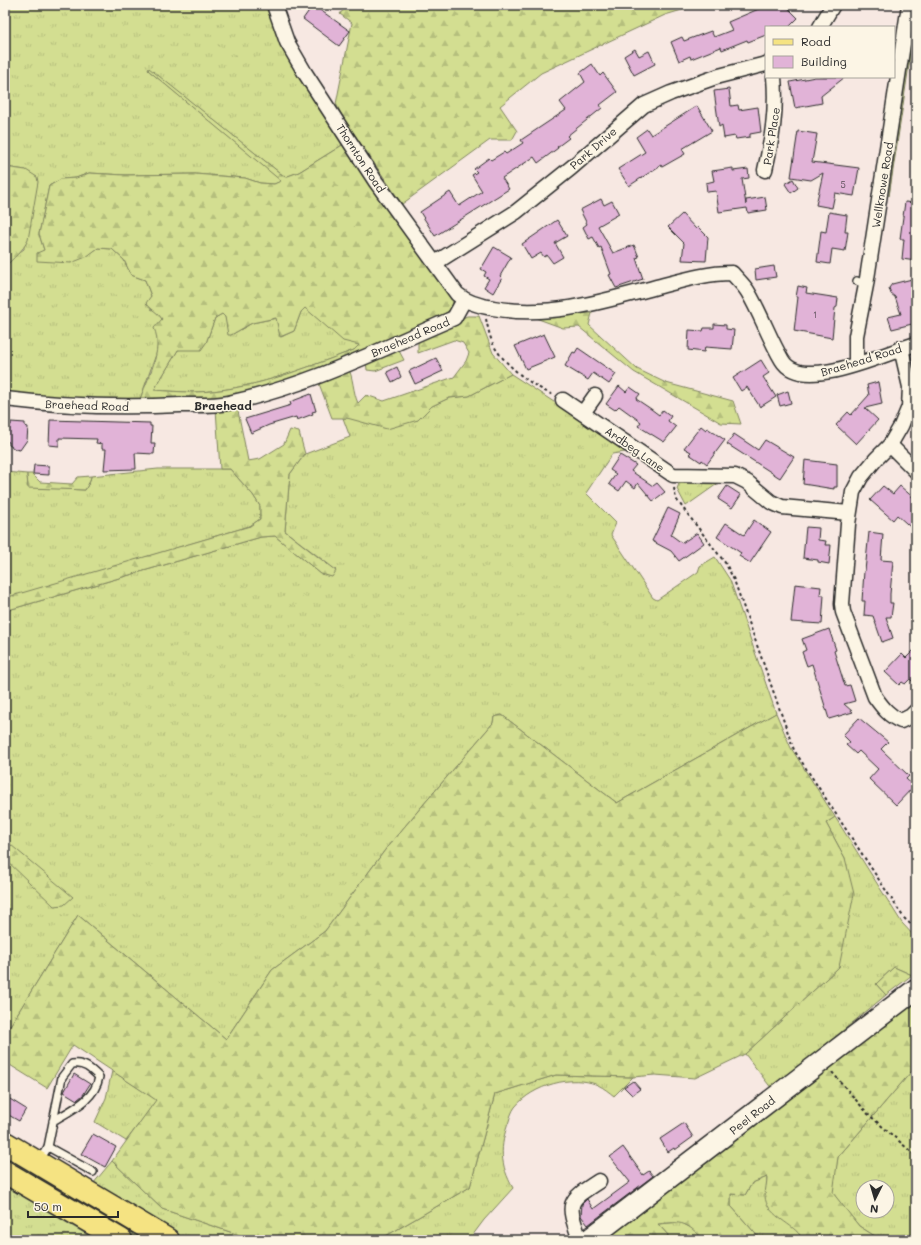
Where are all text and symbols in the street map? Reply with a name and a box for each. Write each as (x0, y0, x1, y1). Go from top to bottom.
legend (765, 26, 895, 78)
text: Road (801, 33, 831, 49)
text: Building (801, 53, 847, 69)
street label: Park Place (759, 106, 783, 166)
street label: Thornton Road (333, 121, 389, 195)
street label: Park Drive (566, 123, 620, 173)
street label: Wellknowe Road (868, 141, 896, 229)
house number: 5 (840, 179, 846, 190)
house number: 1 (813, 309, 817, 320)
street label: Braehead Road (369, 314, 452, 360)
street label: Braehead Road (819, 341, 903, 379)
street label: Braehead Road (45, 396, 129, 414)
district label: Braehead (194, 397, 252, 413)
street label: Ardbeg Lane (602, 423, 668, 475)
street label: Peel Road (726, 1092, 778, 1138)
north arrow (855, 1179, 895, 1219)
scale bar (28, 1193, 118, 1219)
text: 50 m (34, 1198, 62, 1214)
text: N (869, 1202, 879, 1217)

